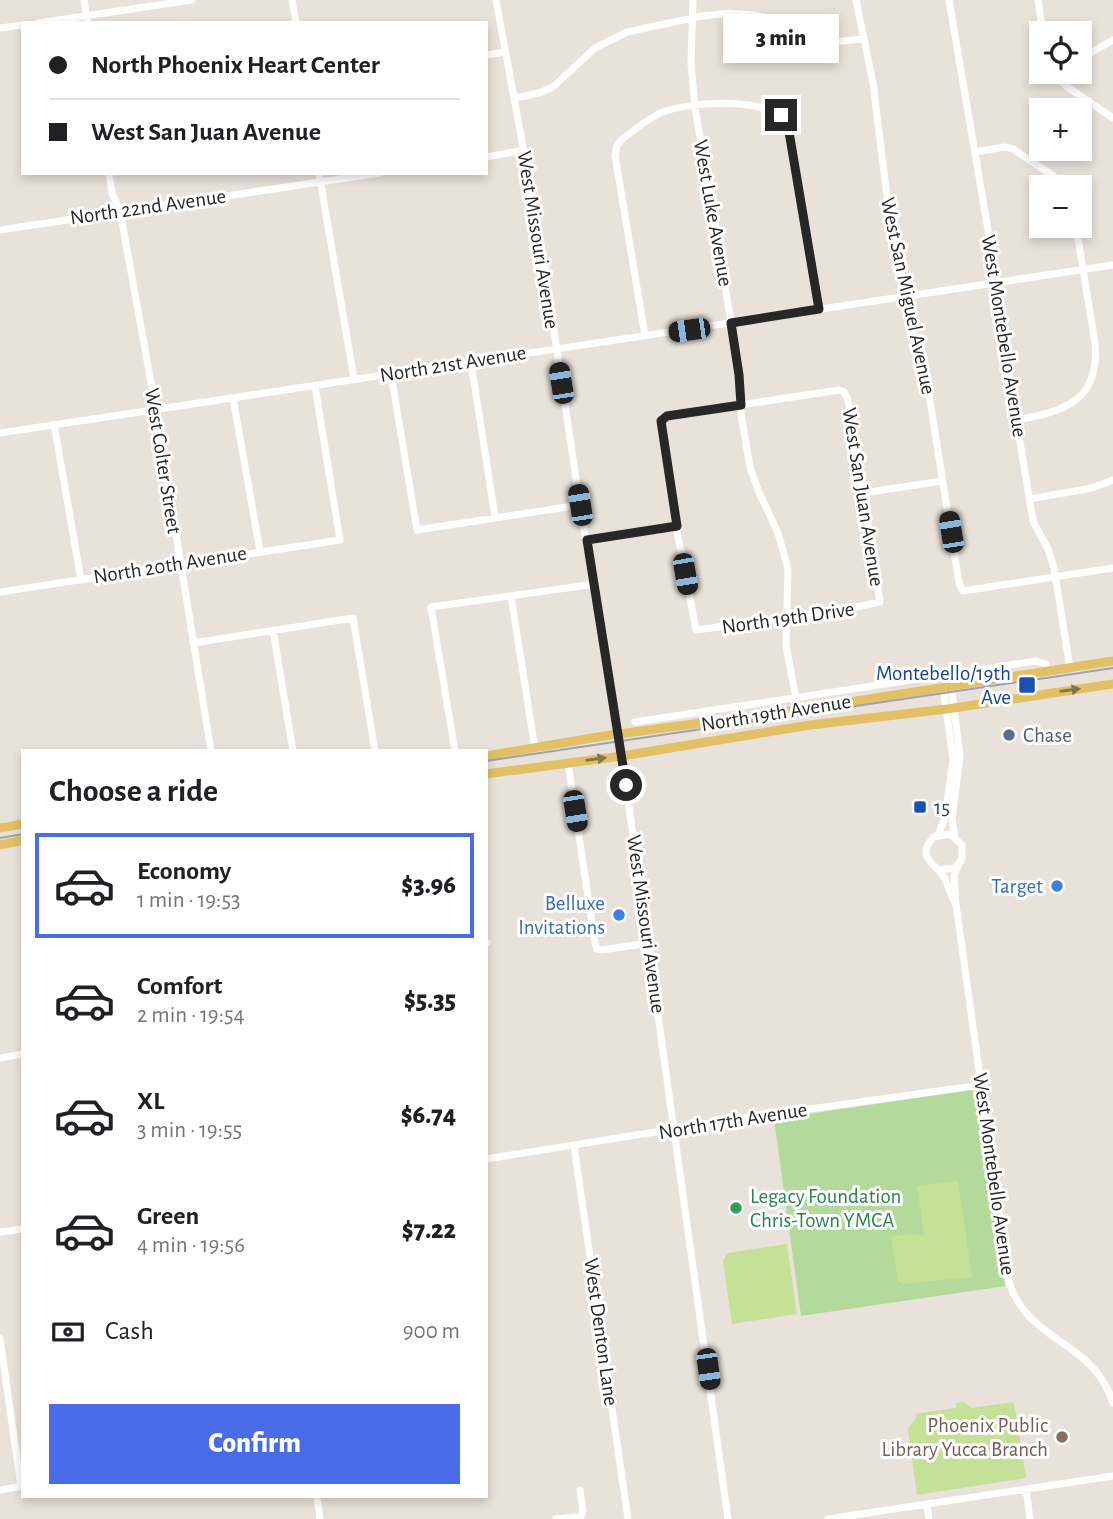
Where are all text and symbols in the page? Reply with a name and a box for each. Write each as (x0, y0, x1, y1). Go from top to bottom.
callout: 3 min (723, 13, 839, 62)
map controls (1029, 21, 1092, 238)
button: locate (1029, 21, 1092, 84)
text: 3 min (756, 27, 806, 50)
text: North Phoenix Heart Center (91, 52, 380, 78)
button: + (1029, 98, 1092, 161)
route end (765, 99, 797, 131)
text: West San Juan Avenue (91, 119, 321, 145)
street label: West Luke Avenue (690, 138, 736, 288)
street label: West Missouri Avenue (514, 149, 562, 331)
button: − (1029, 175, 1092, 238)
street label: North 22nd Avenue (69, 186, 227, 228)
street label: West San Miguel Avenue (877, 196, 939, 396)
street label: West Montebello Avenue (978, 233, 1030, 439)
car (667, 317, 712, 343)
street label: North 21st Avenue (378, 342, 528, 386)
car (548, 361, 575, 405)
street label: West Colter Street (141, 387, 185, 536)
street label: West San Juan Avenue (838, 406, 888, 588)
car (567, 483, 594, 527)
car (938, 510, 965, 554)
street label: North 20th Avenue (92, 543, 248, 587)
car (672, 551, 699, 597)
street label: North 19th Drive (720, 598, 856, 638)
place label: Montebello/19th Ave (876, 663, 1011, 708)
marker: Montebello/19th Ave (1017, 675, 1037, 695)
one-way arrow (1060, 684, 1082, 695)
street label: North 19th Avenue (700, 691, 852, 735)
place label: Chase (1023, 725, 1072, 746)
marker: Chase (1001, 727, 1017, 743)
one-way arrow (585, 754, 607, 765)
route start (610, 769, 642, 801)
text: Choose a ride (49, 775, 218, 807)
car (562, 789, 589, 833)
place label: 15 (934, 797, 950, 818)
marker: 15 (912, 799, 928, 815)
street label: West Missouri Avenue (623, 833, 669, 1015)
icon: car (53, 854, 116, 917)
text: Economy (137, 858, 231, 884)
text: $3.96 (401, 872, 456, 898)
place label: Target (991, 876, 1043, 897)
marker: Target (1049, 878, 1065, 894)
text: 1 min · 19:53 (137, 889, 240, 912)
place label: Belluxe Invitations (518, 893, 605, 938)
marker: Belluxe Invitations (611, 907, 627, 923)
icon: car (53, 969, 116, 1032)
text: Comfort (137, 973, 222, 999)
text: $5.35 (404, 987, 456, 1013)
text: 2 min · 19:54 (137, 1004, 245, 1027)
street label: West Montebello Avenue (969, 1071, 1019, 1277)
icon: car (53, 1084, 116, 1147)
text: XL (137, 1088, 164, 1114)
street label: North 17th Avenue (657, 1099, 809, 1143)
text: $6.74 (401, 1102, 456, 1128)
text: 3 min · 19:55 (137, 1119, 242, 1142)
place label: Legacy Foundation Chris-Town YMCA (750, 1186, 901, 1231)
icon: car (53, 1199, 116, 1262)
marker: Legacy Foundation Chris-Town YMCA (728, 1200, 744, 1216)
text: Green (137, 1203, 199, 1229)
text: $7.22 (402, 1217, 456, 1243)
text: 4 min · 19:56 (137, 1234, 245, 1257)
street label: West Denton Lane (580, 1257, 622, 1407)
icon: cash (49, 1313, 87, 1351)
text: Cash (105, 1318, 154, 1344)
text: 900 m (403, 1320, 460, 1343)
car (695, 1347, 722, 1391)
button: Confirm (49, 1404, 460, 1484)
place label: Phoenix Public Library Yucca Branch (882, 1415, 1048, 1460)
marker: Phoenix Public Library Yucca Branch (1054, 1429, 1070, 1445)

